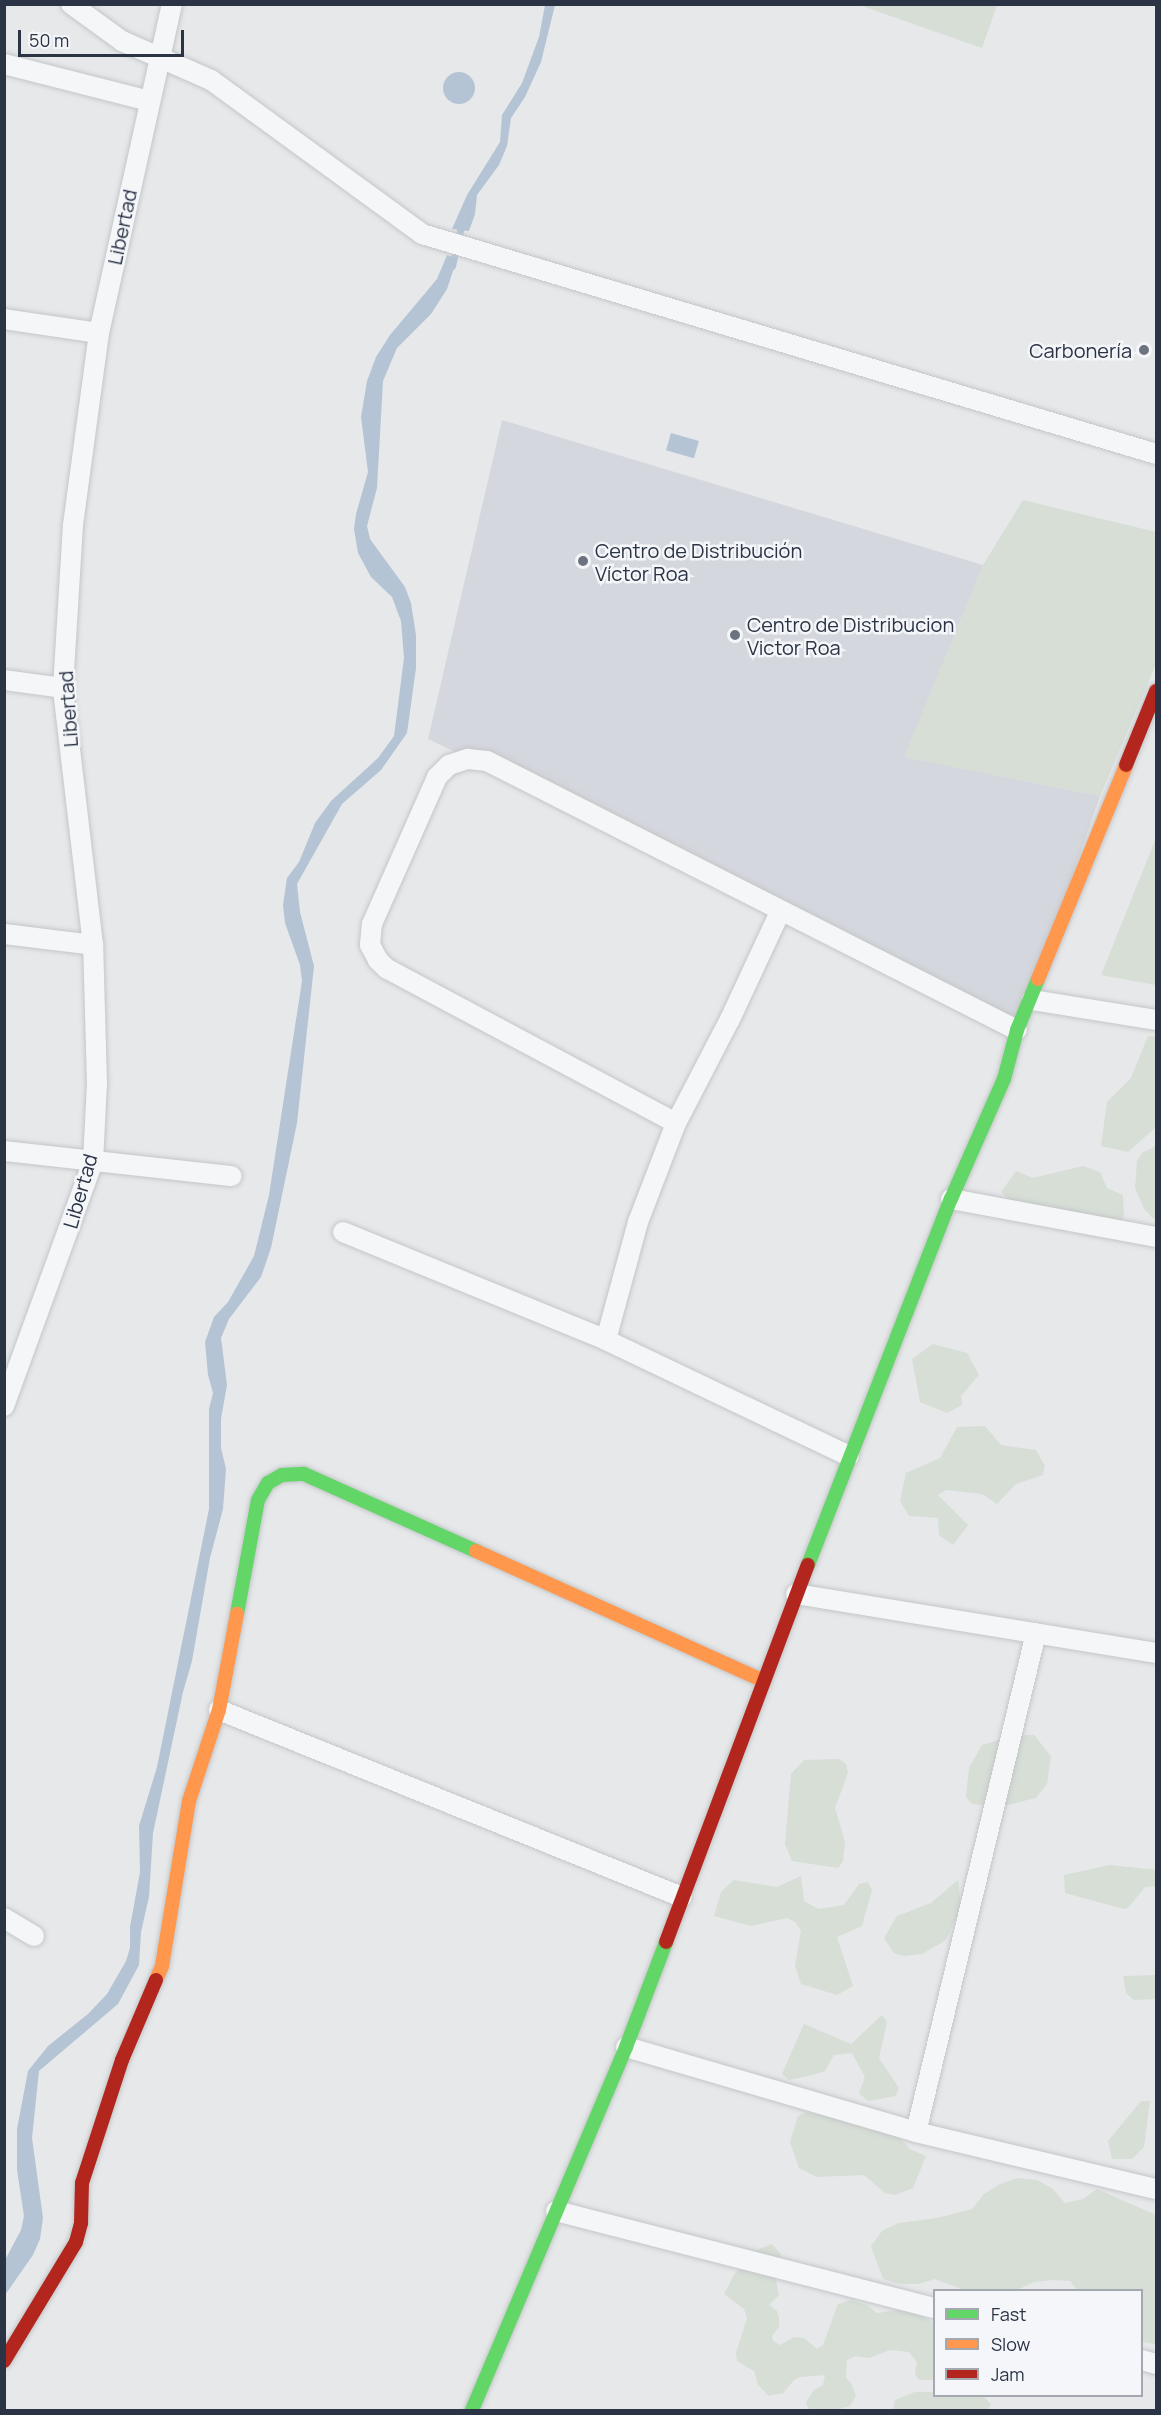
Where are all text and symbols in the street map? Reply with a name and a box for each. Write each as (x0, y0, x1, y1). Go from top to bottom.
scale bar (21, 18, 188, 56)
text: 50 m (29, 28, 69, 52)
street label: Libertad (102, 187, 142, 267)
place label: Carbonería (1029, 338, 1132, 362)
marker: Carbonería (1137, 343, 1151, 357)
place label: Centro de Distribución Víctor Roa (595, 538, 802, 585)
marker: Centro de Distribución Víctor Roa (576, 554, 590, 568)
place label: Centro de Distribucion Victor Roa (747, 612, 954, 659)
marker: Centro de Distribucion Victor Roa (728, 628, 742, 642)
street label: Libertad (53, 670, 83, 748)
street label: Libertad (58, 1151, 102, 1231)
legend (933, 2289, 1143, 2397)
text: Fast (991, 2302, 1026, 2326)
text: Slow (991, 2332, 1030, 2356)
text: Jam (991, 2362, 1025, 2386)

